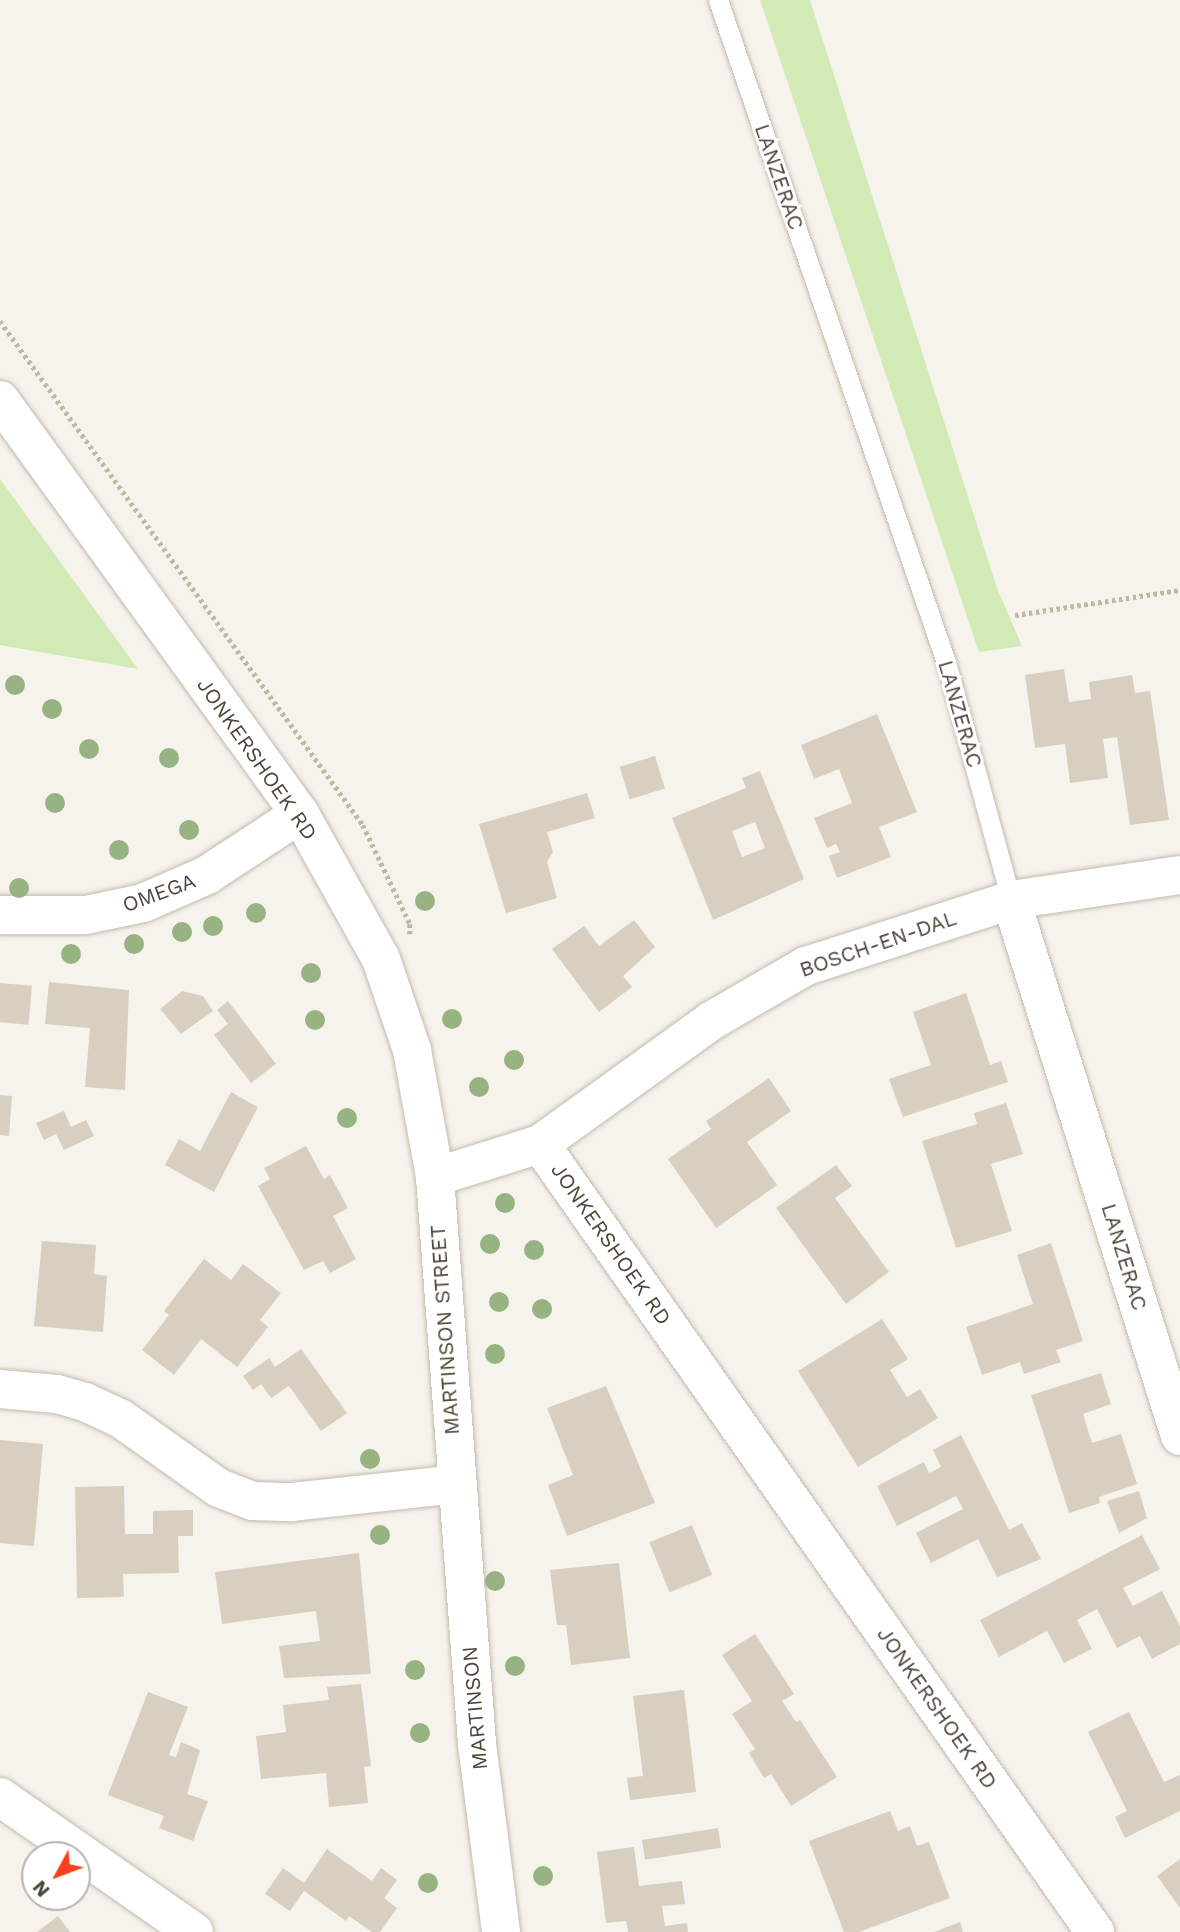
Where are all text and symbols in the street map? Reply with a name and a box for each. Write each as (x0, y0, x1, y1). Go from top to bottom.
street label: LANZERAC (749, 121, 809, 233)
street label: LANZERAC (933, 658, 987, 770)
street label: JONKERSHOEK RD (192, 673, 322, 845)
street label: OMEGA (119, 868, 199, 918)
street label: BOSCH-EN-DAL (796, 905, 960, 983)
street label: JONKERSHOEK RD (546, 1158, 676, 1330)
street label: LANZERAC (1096, 1201, 1152, 1313)
street label: MARTINSON STREET (425, 1224, 465, 1436)
street label: JONKERSHOEK RD (872, 1622, 1002, 1794)
street label: MARTINSON (457, 1645, 493, 1771)
north arrow (21, 1841, 91, 1911)
text: N (28, 1876, 55, 1902)

